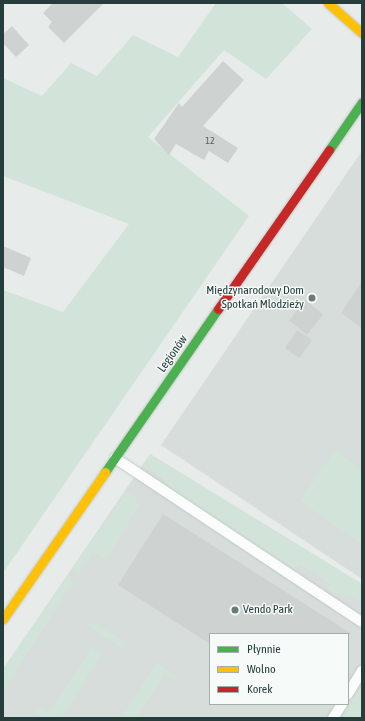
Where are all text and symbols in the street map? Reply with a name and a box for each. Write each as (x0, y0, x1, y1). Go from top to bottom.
house number: 12 (205, 135, 215, 147)
place label: Międzynarodowy Dom Spotkań Mlodzieży (206, 284, 304, 312)
marker: Międzynarodowy Dom Spotkań Mlodzieży (307, 293, 317, 303)
street label: Legionów (155, 333, 191, 375)
place label: Vendo Park (243, 603, 293, 617)
marker: Vendo Park (230, 605, 240, 615)
legend (209, 633, 349, 705)
text: Płynnie (247, 642, 281, 656)
text: Wolno (247, 662, 276, 676)
text: Korek (247, 682, 273, 696)

